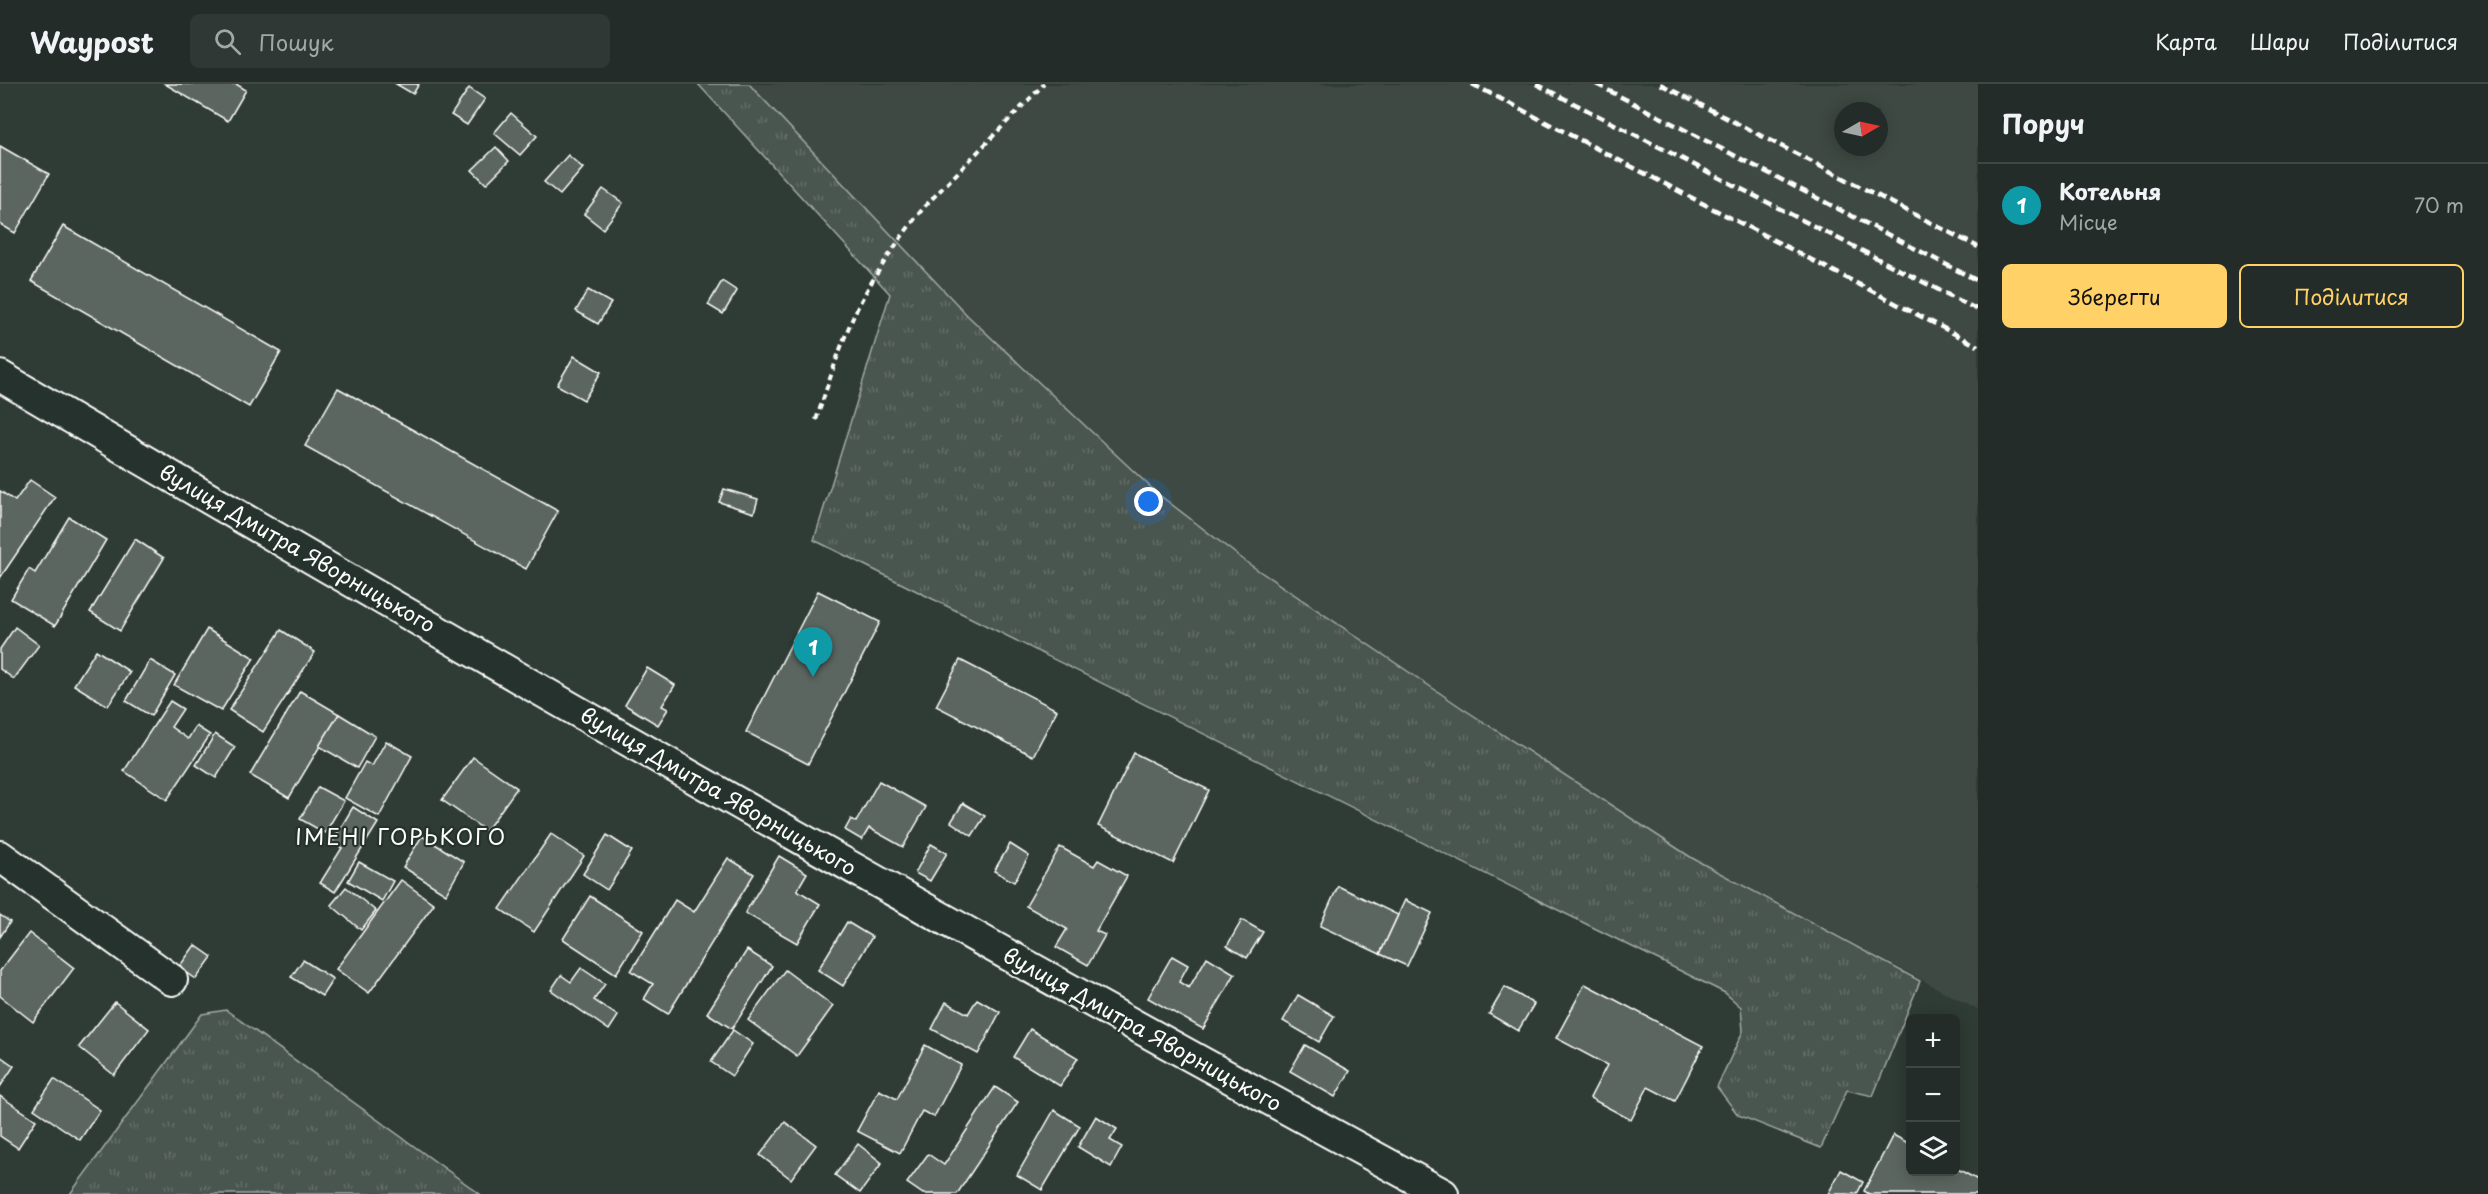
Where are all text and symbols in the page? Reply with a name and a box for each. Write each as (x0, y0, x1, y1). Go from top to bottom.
search box (190, 14, 610, 68)
text: Waypost (30, 20, 154, 63)
icon: search (211, 25, 244, 58)
text: Пошук (259, 25, 334, 58)
text: Карта (2155, 25, 2217, 57)
text: Шари (2250, 25, 2310, 57)
text: Поділитися (2343, 25, 2458, 57)
north arrow (1834, 102, 1888, 156)
text: Поруч (2002, 104, 2085, 143)
text: Котельня (2059, 174, 2161, 207)
text: 1 (2017, 190, 2026, 220)
text: 70 m (2414, 190, 2464, 220)
text: Місце (2059, 207, 2118, 237)
button: Зберегти (2002, 264, 2227, 328)
button: Поділитися (2239, 264, 2464, 328)
street label: вулиця Дмитра Яворницького (154, 455, 442, 640)
your location (1134, 487, 1163, 516)
pin: 1 (794, 628, 832, 677)
street label: вулиця Дмитра Яворницького (575, 698, 863, 883)
district label: ІМЕНІ ГОРЬКОГО (295, 819, 507, 852)
street label: вулиця Дмитра Яворницького (998, 938, 1288, 1118)
map controls (1906, 1014, 1960, 1176)
button: + (1906, 1014, 1960, 1068)
button: − (1906, 1068, 1960, 1122)
button: layers (1906, 1122, 1960, 1176)

